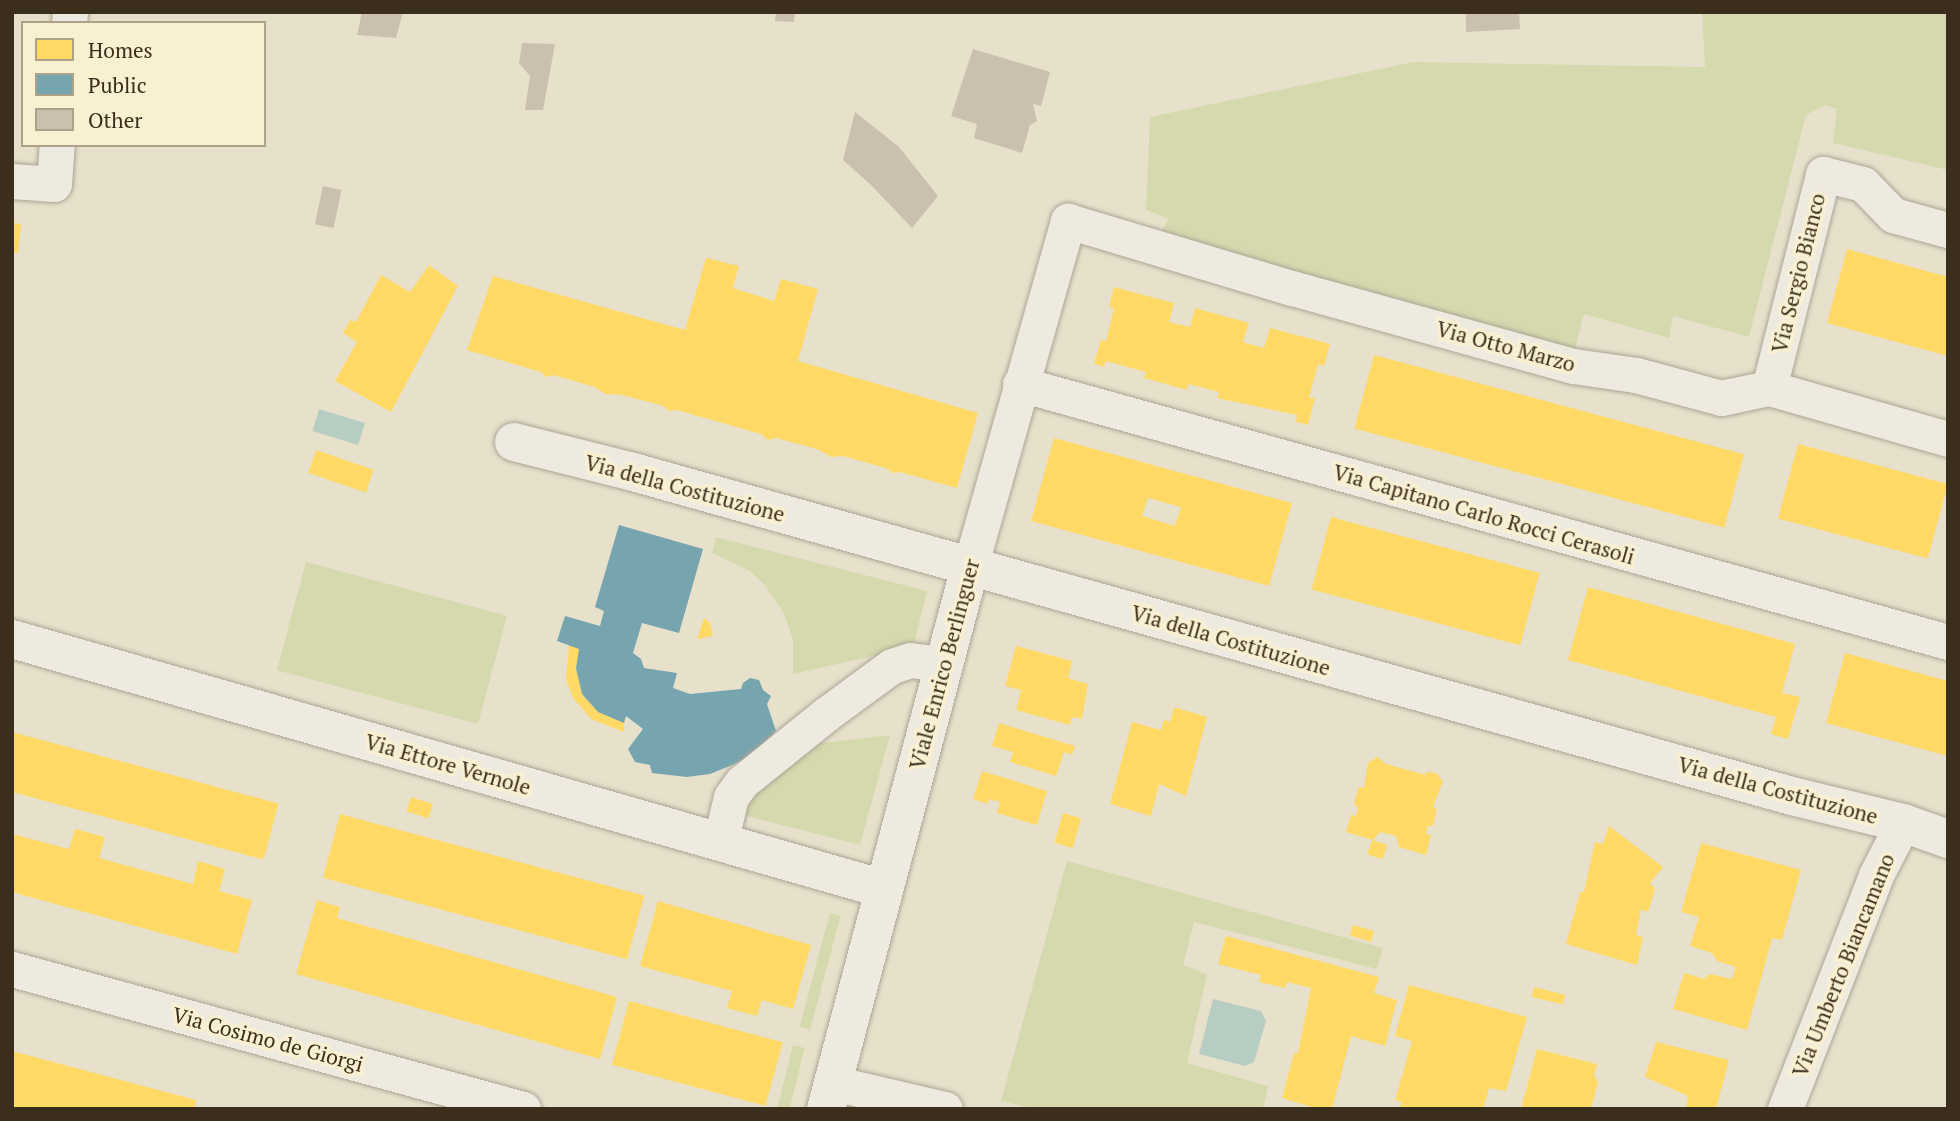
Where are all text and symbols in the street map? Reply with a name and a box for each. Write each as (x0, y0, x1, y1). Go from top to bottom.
legend (21, 21, 266, 147)
text: Homes (88, 36, 153, 64)
text: Public (88, 71, 146, 99)
text: Other (88, 106, 142, 134)
street label: Via Sergio Bianco (1766, 191, 1830, 355)
street label: Via Otto Marzo (1434, 315, 1578, 377)
street label: Via della Costituzione (582, 449, 788, 527)
street label: Via Capitano Carlo Rocci Cerasoli (1330, 459, 1638, 569)
street label: Viale Enrico Berlinguer (904, 556, 984, 772)
street label: Via della Costituzione (1129, 600, 1333, 680)
street label: Via Ettore Vernole (362, 728, 534, 800)
street label: Via della Costituzione (1675, 751, 1881, 829)
street label: Via Umberto Biancamano (1787, 850, 1899, 1080)
street label: Via Cosimo de Giorgi (170, 1001, 366, 1077)

